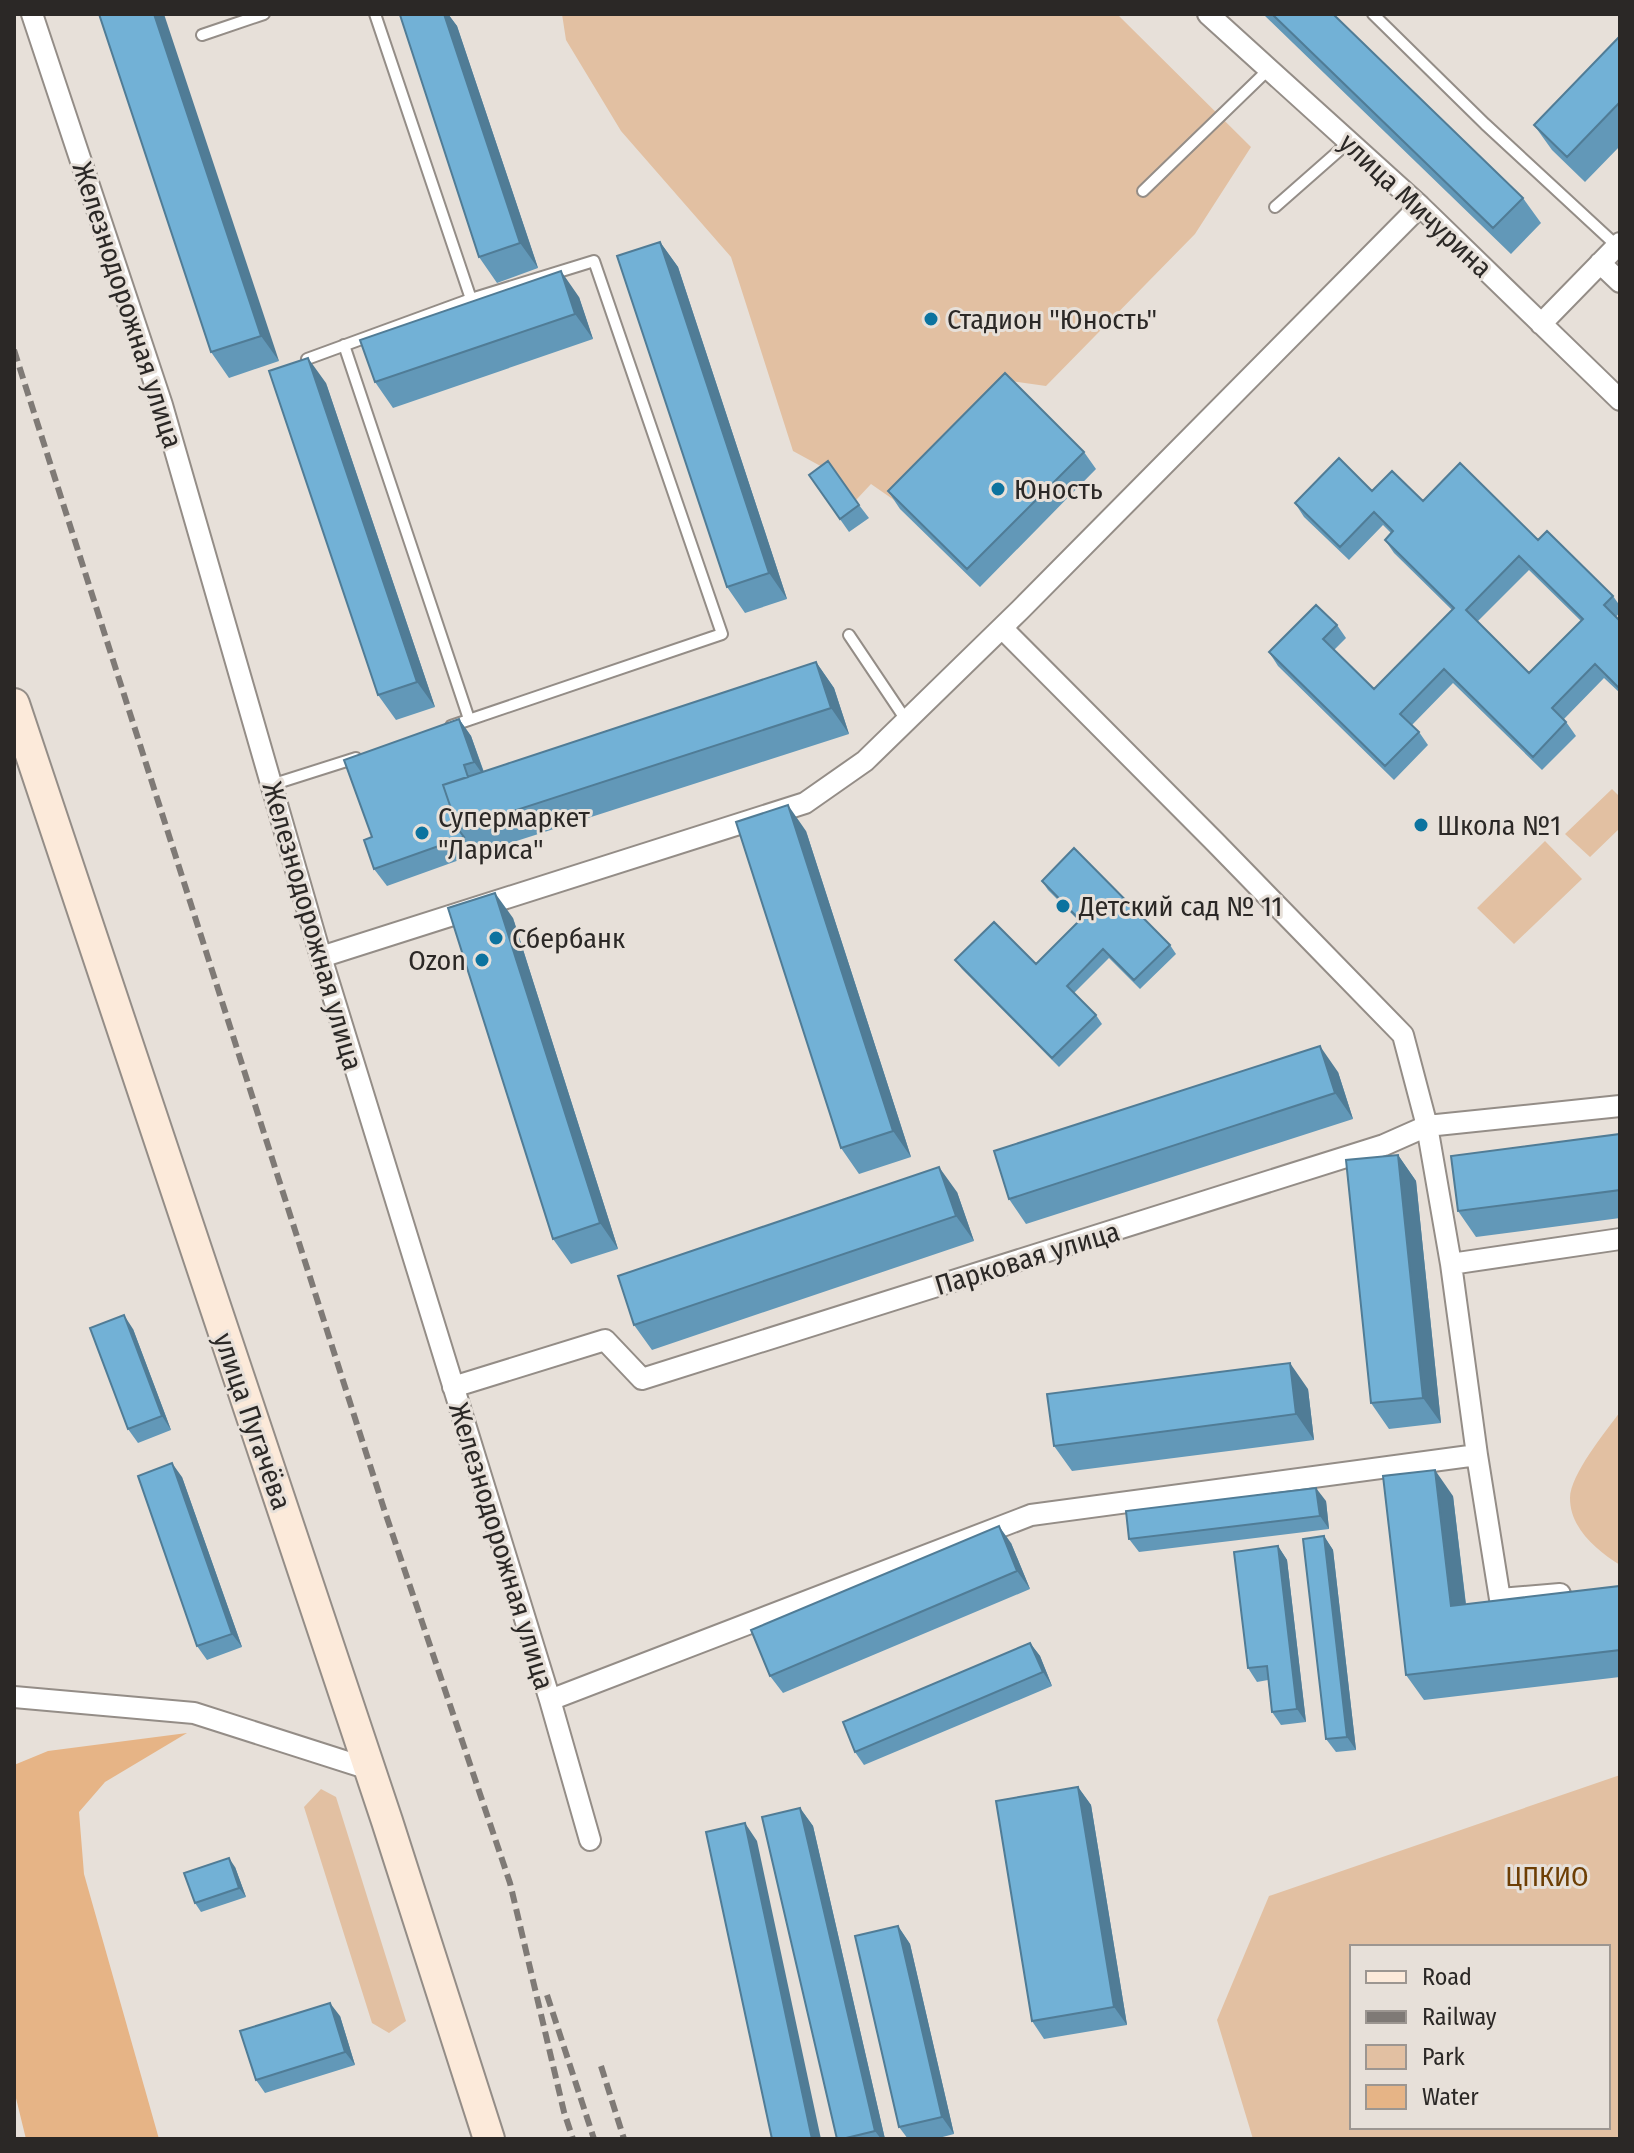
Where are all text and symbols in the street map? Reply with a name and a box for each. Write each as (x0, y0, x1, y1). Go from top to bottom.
street label: улица Мичурина (1333, 126, 1499, 284)
street label: Железнодорожная улица (66, 158, 189, 452)
place label: Стадион "Юность" (947, 303, 1157, 336)
marker: Стадион "Юность" (922, 310, 940, 328)
place label: Юность (1014, 473, 1103, 506)
marker: Юность (989, 480, 1007, 498)
street label: Железнодорожная улица (256, 778, 370, 1074)
place label: Супермаркет "Лариса" (438, 801, 591, 866)
place label: Школа №1 (1437, 809, 1561, 842)
marker: Школа №1 (1412, 816, 1430, 834)
marker: Супермаркет "Лариса" (413, 824, 431, 842)
place label: Детский сад № 11 (1078, 890, 1283, 923)
marker: Детский сад № 11 (1054, 897, 1072, 915)
place label: Сбербанк (512, 922, 625, 955)
marker: Сбербанк (487, 929, 505, 947)
place label: Ozon (408, 944, 466, 977)
marker: Ozon (473, 951, 491, 969)
street label: Парковая улица (931, 1215, 1123, 1302)
street label: улица Пугачёва (207, 1328, 298, 1514)
street label: Железнодорожная улица (442, 1399, 561, 1694)
park label: ЦПКИО (1505, 1860, 1589, 1893)
legend (1350, 1945, 1610, 2129)
text: Road (1422, 1963, 1472, 1991)
text: Railway (1422, 2003, 1497, 2031)
text: Park (1422, 2043, 1465, 2071)
text: Water (1422, 2083, 1479, 2111)

